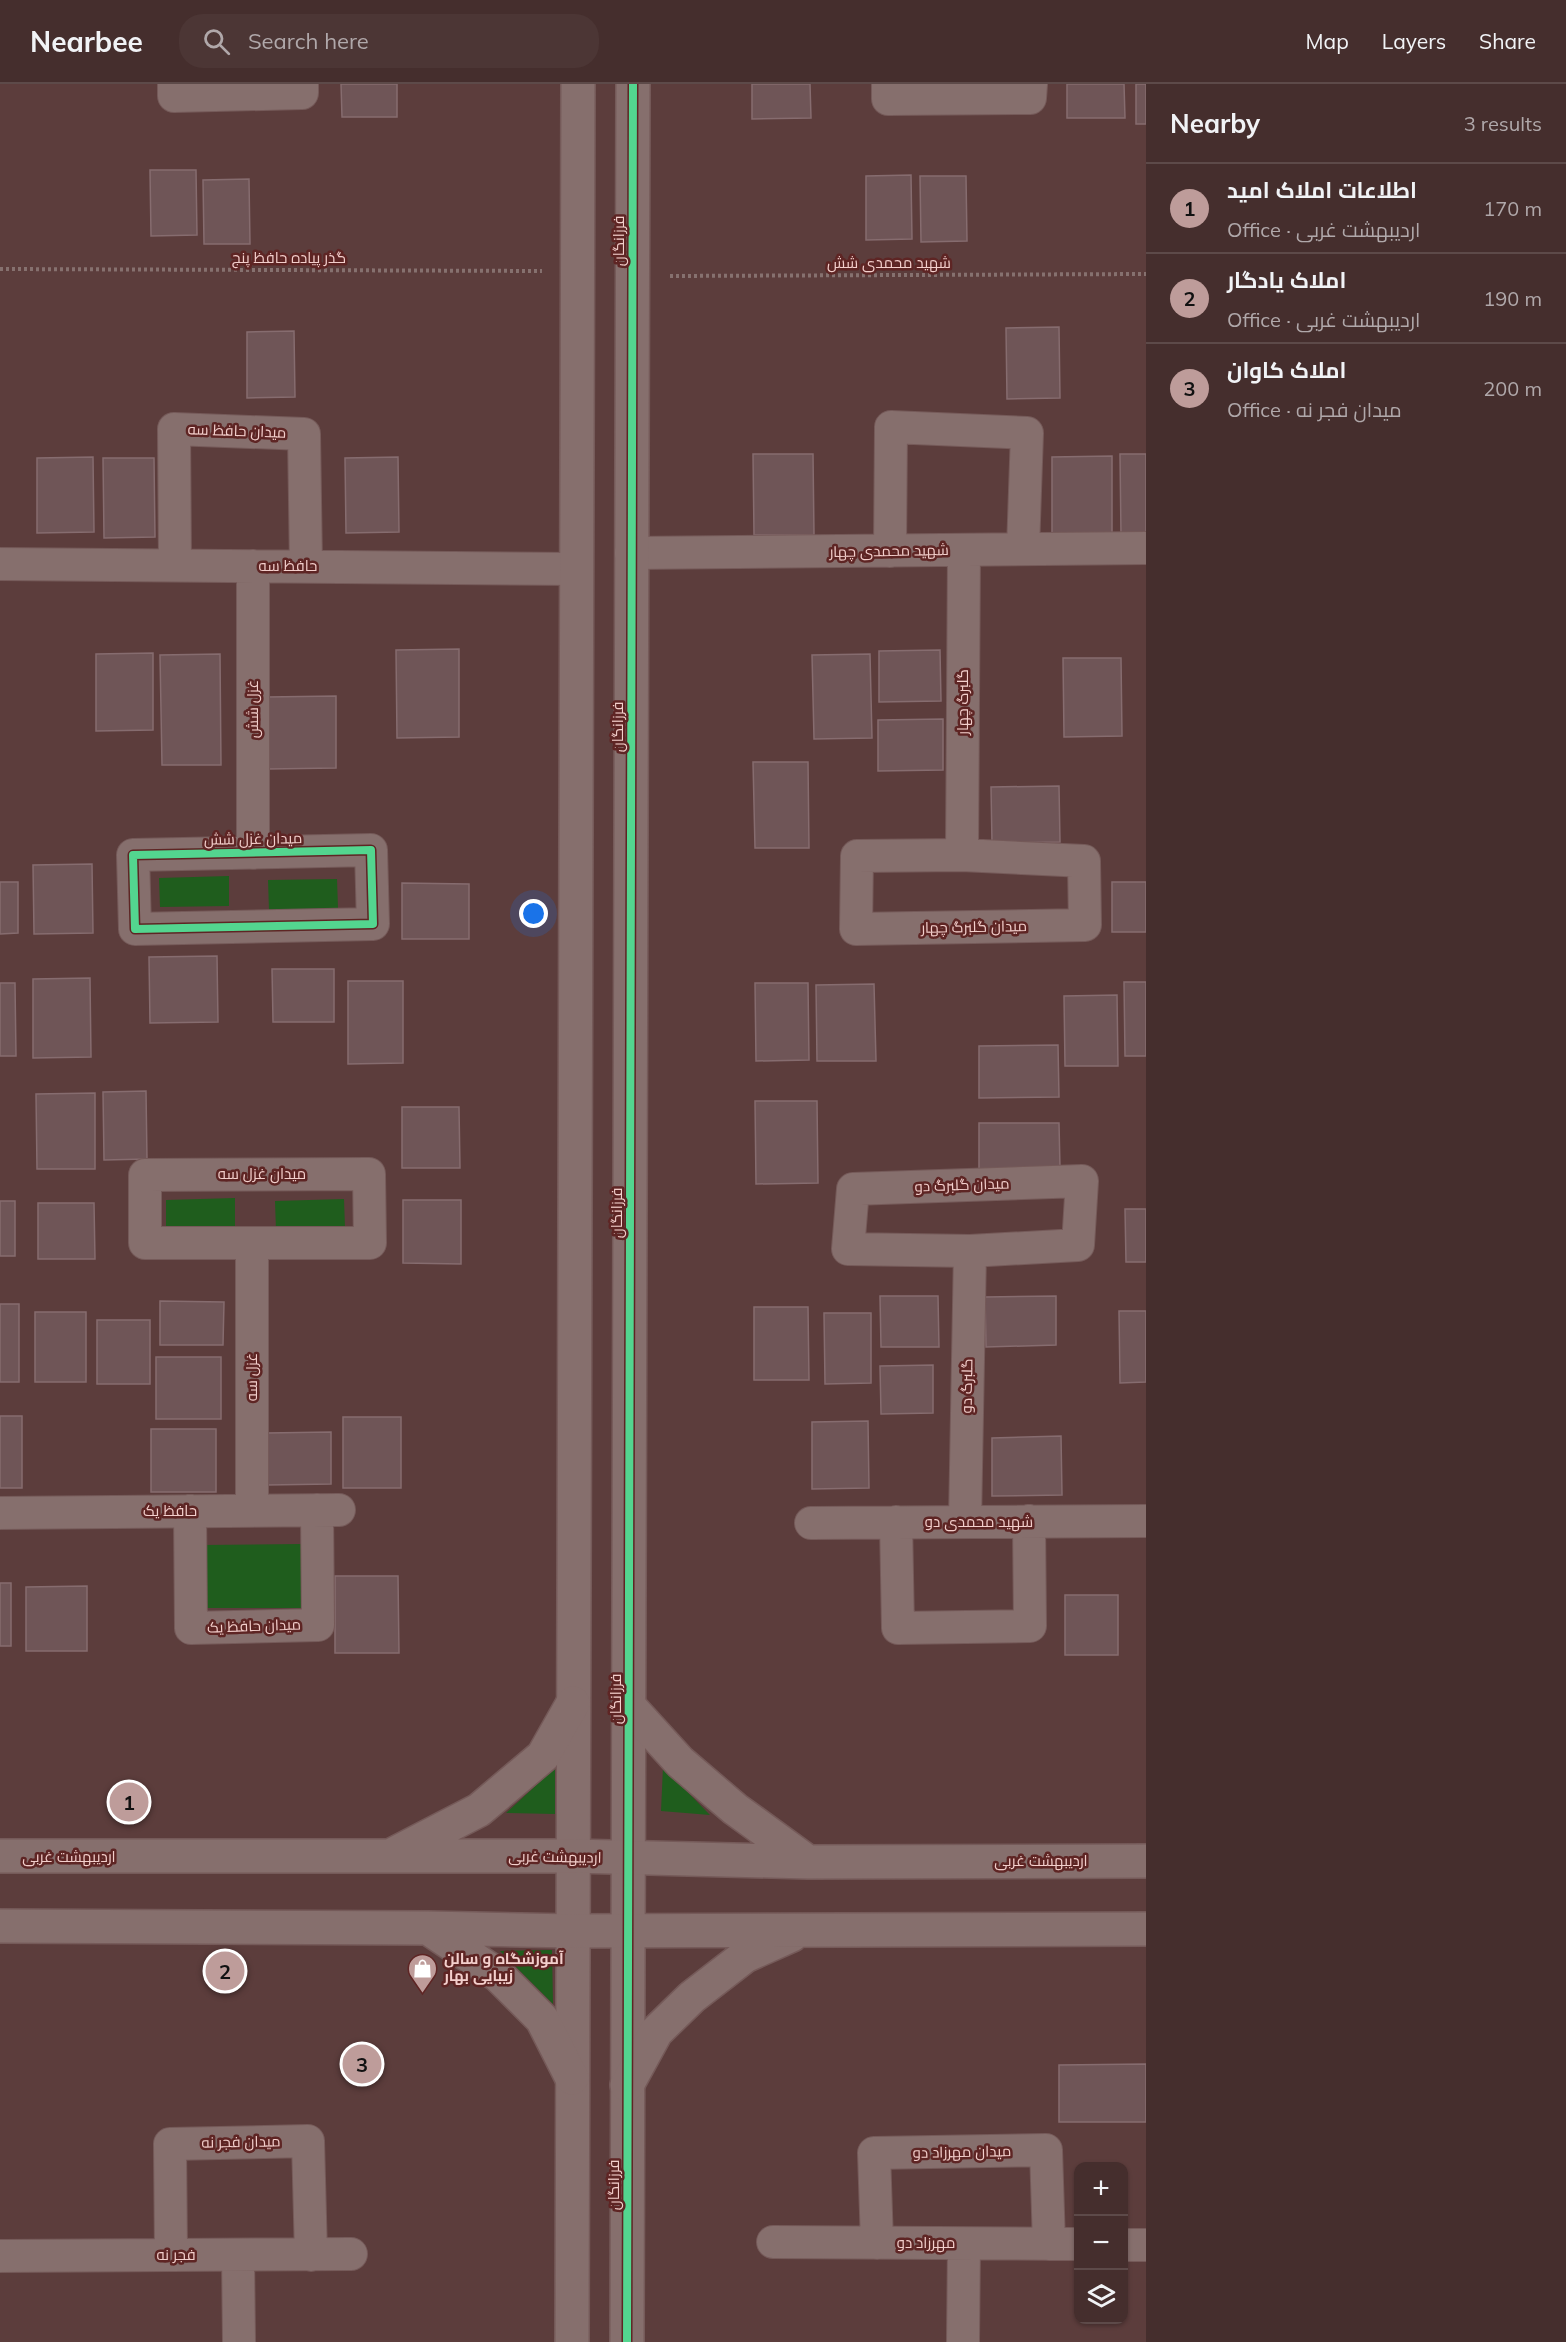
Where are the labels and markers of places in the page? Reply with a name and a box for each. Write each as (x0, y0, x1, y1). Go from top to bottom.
pin: 1 (110, 1780, 148, 1824)
pin: 2 (206, 1948, 244, 1994)
place label: آموزشگاه و سالن زیبایی بهار (443, 1949, 564, 1985)
shop icon: آموزشگاه و سالن زیبایی بهار (407, 1952, 439, 1994)
pin: 3 (342, 2042, 382, 2086)

